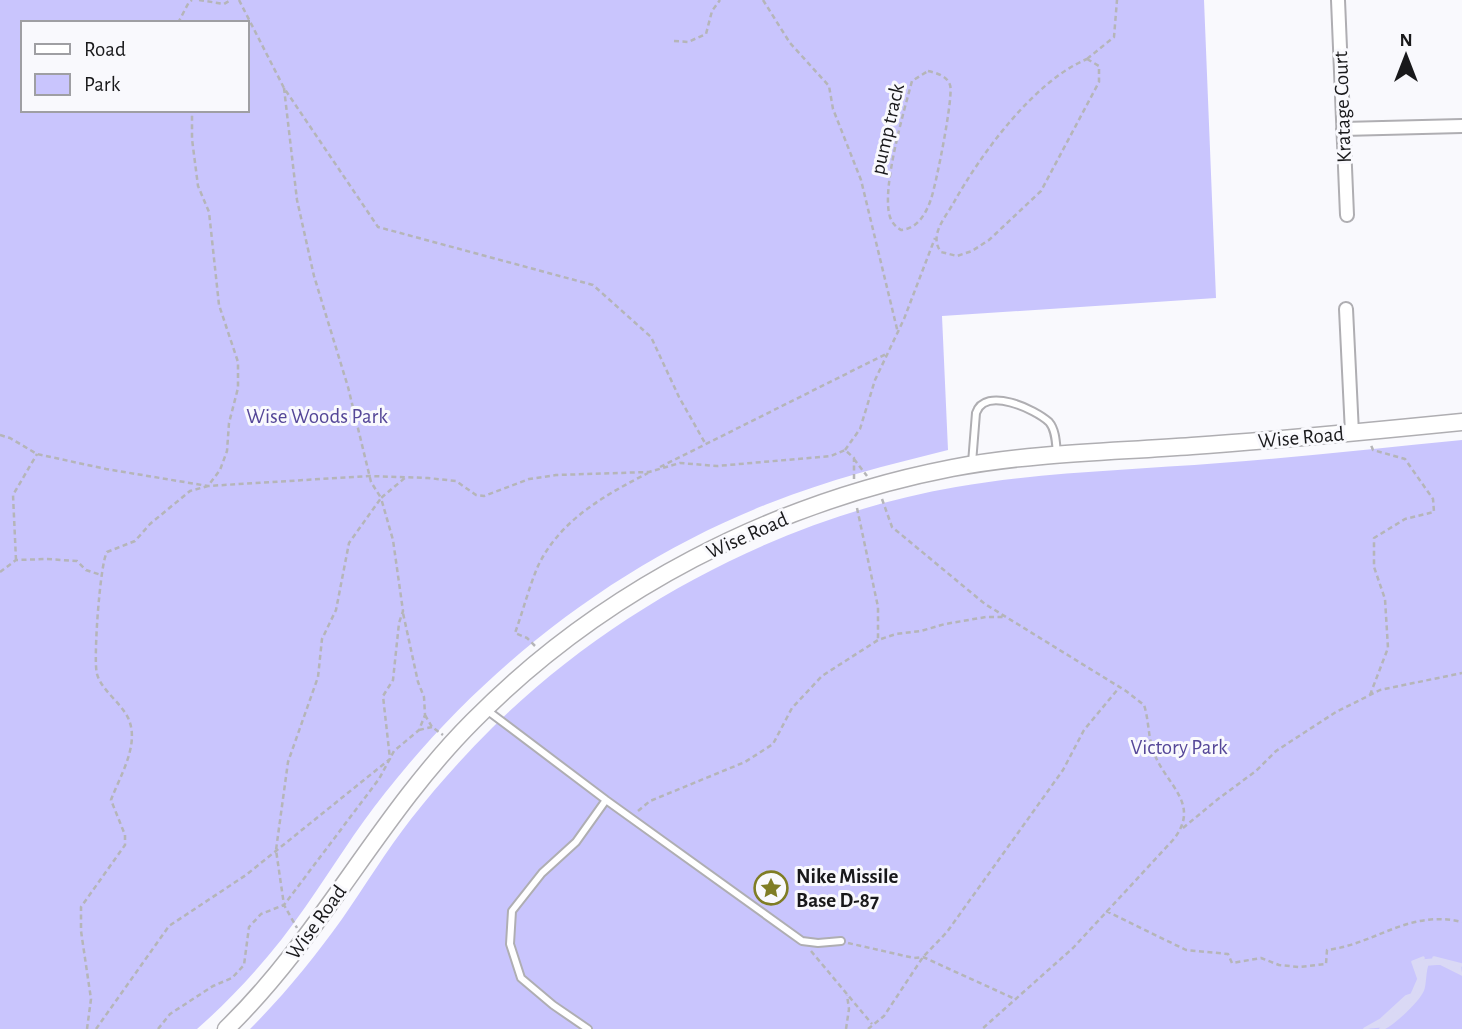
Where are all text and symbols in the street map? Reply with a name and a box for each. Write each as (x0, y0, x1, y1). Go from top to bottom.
legend (21, 21, 248, 112)
north arrow (1371, 21, 1441, 91)
text: N (1399, 31, 1413, 50)
text: Road (84, 39, 126, 60)
street label: Kratage Court (1330, 50, 1355, 163)
text: Park (84, 74, 121, 95)
street label: pump track (867, 81, 908, 177)
park label: Wise Woods Park (246, 406, 388, 427)
street label: Wise Road (1257, 423, 1345, 452)
street label: Wise Road (703, 508, 791, 563)
park label: Victory Park (1130, 737, 1228, 758)
place label: Nike Missile Base D-87 (796, 866, 899, 911)
place icon: Nike Missile Base D-87 (752, 869, 790, 907)
street label: Wise Road (282, 881, 350, 963)

